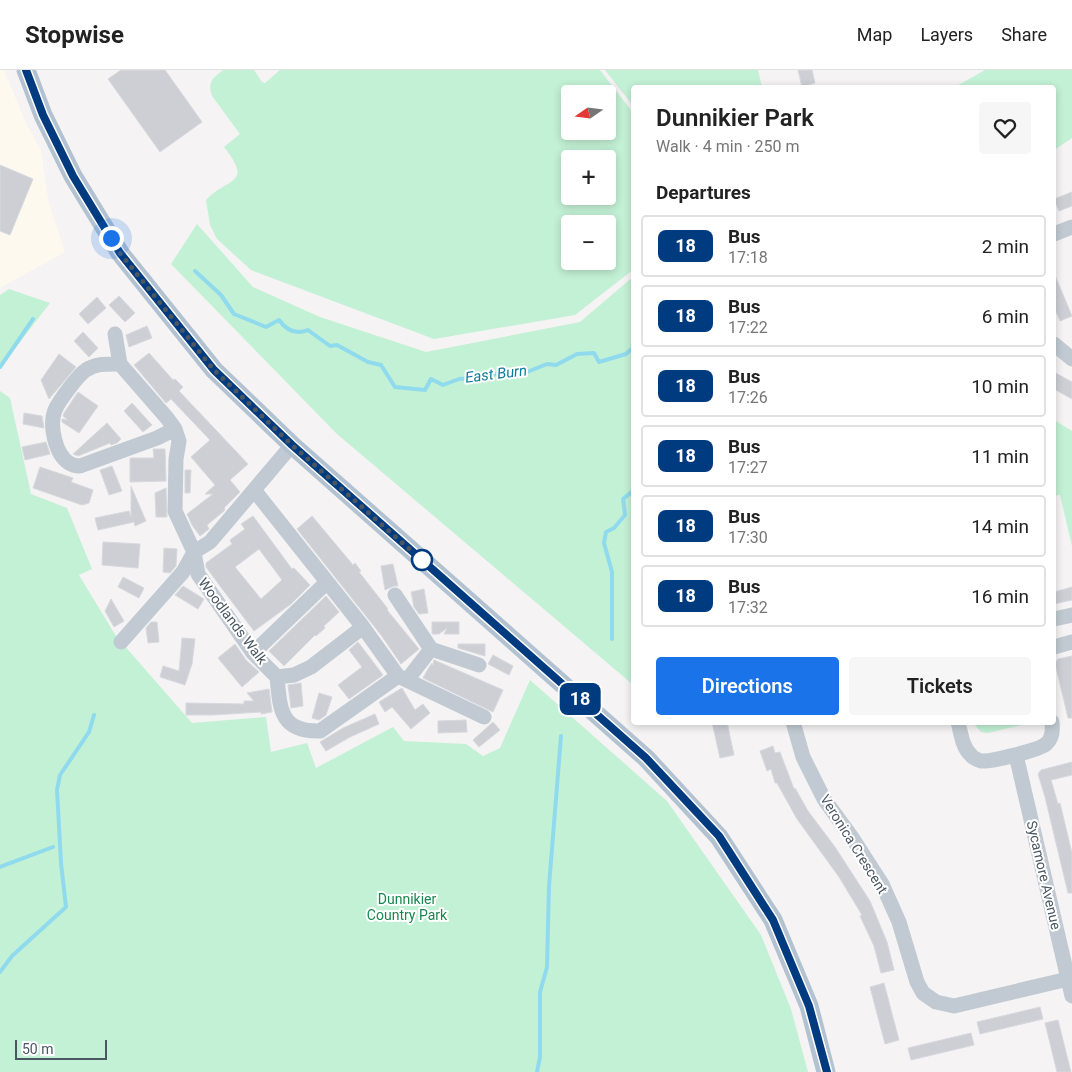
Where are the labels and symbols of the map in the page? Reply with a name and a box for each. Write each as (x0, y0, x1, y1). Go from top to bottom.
north arrow (561, 85, 616, 140)
your location (99, 226, 124, 251)
water label: East Burn (464, 361, 528, 387)
unlabelled marker (411, 549, 433, 571)
street label: Woodlands Walk (195, 575, 271, 668)
line badge: 18 (558, 683, 602, 715)
street label: Veronica Crescent (817, 792, 891, 897)
street label: Sycamore Avenue (1024, 819, 1064, 931)
park label: Dunnikier Country Park (367, 891, 448, 923)
scale bar (15, 1037, 108, 1060)

